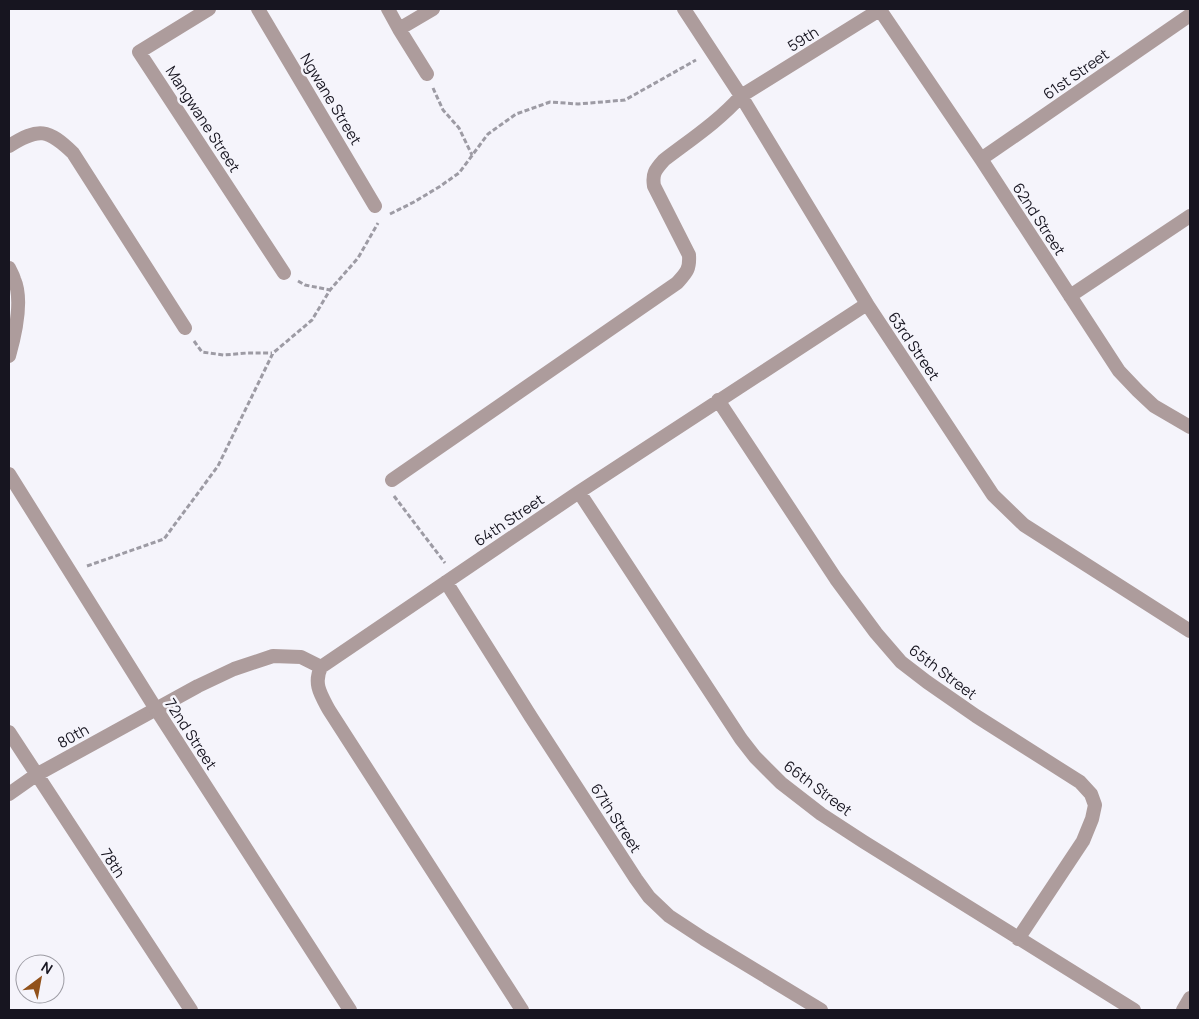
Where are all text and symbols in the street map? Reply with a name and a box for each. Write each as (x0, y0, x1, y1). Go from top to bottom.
street label: 59th (783, 21, 823, 57)
street label: 61st Street (1039, 44, 1113, 104)
street label: Ngwane Street (295, 49, 367, 149)
street label: Mangwane Street (161, 62, 245, 176)
street label: 62nd Street (1008, 179, 1070, 259)
street label: 63rd Street (883, 307, 945, 385)
street label: 64th Street (470, 489, 548, 551)
street label: 65th Street (905, 640, 981, 704)
street label: 72nd Street (160, 694, 222, 774)
street label: 80th (54, 719, 92, 753)
street label: 66th Street (779, 755, 857, 821)
street label: 67th Street (586, 779, 646, 857)
street label: 78th (96, 844, 130, 882)
north arrow (15, 954, 65, 1004)
text: N (38, 957, 56, 978)

